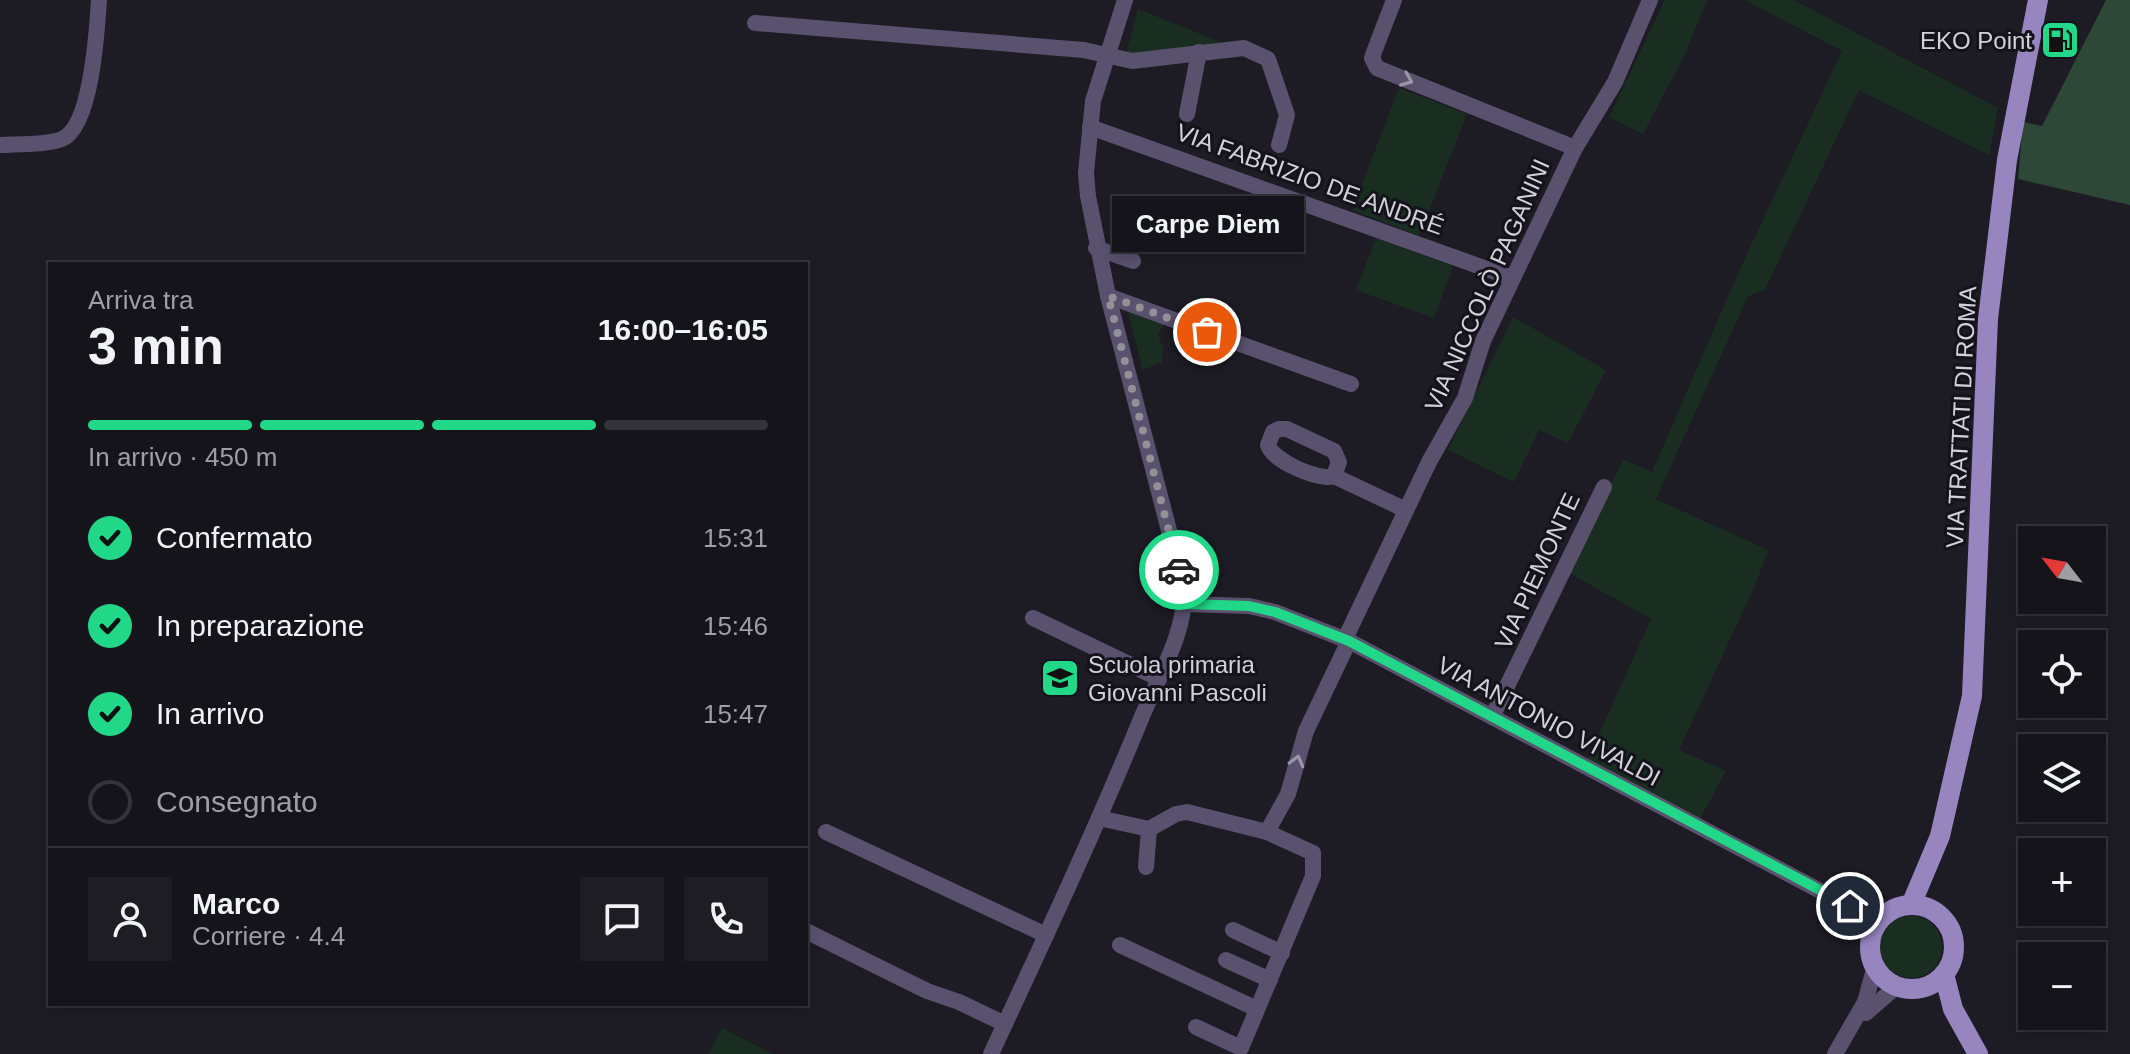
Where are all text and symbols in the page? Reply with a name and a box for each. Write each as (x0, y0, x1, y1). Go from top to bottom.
fuel station icon: EKO Point (2039, 19, 2081, 61)
place label: EKO Point (1920, 27, 2032, 54)
one-way arrow (1399, 71, 1413, 87)
street label: VIA FABRIZIO DE ANDRÉ (1173, 118, 1447, 240)
street label: VIA NICCOLÒ PAGANINI (1419, 155, 1555, 415)
callout: Carpe Diem (1111, 196, 1303, 252)
text: Carpe Diem (1136, 209, 1280, 239)
text: Arriva tra (88, 285, 193, 315)
street label: VIA TRATTATI DI ROMA (1941, 285, 1981, 549)
pin (1173, 298, 1241, 366)
icon: bag (1185, 310, 1229, 354)
text: 16:00–16:05 (598, 313, 768, 346)
text: 3 min (88, 317, 224, 375)
text: In arrivo · 450 m (88, 442, 277, 472)
street label: VIA PIEMONTE (1489, 489, 1585, 653)
icon: check (88, 516, 132, 560)
text: Confermato (156, 521, 313, 554)
text: 15:31 (703, 523, 768, 553)
north arrow (2018, 526, 2106, 614)
map controls (2018, 526, 2106, 1030)
courier (1139, 530, 1219, 610)
icon: car (1157, 548, 1201, 592)
icon: check (88, 604, 132, 648)
text: In preparazione (156, 609, 364, 642)
text: 15:46 (703, 611, 768, 641)
button: locate (2018, 630, 2106, 718)
place label: Scuola primaria Giovanni Pascoli (1088, 651, 1267, 706)
street label: VIA ANTONIO VIVALDI (1433, 651, 1665, 791)
school or university icon: Scuola primaria Giovanni Pascoli (1039, 657, 1081, 699)
icon: check (88, 692, 132, 736)
text: In arrivo (156, 697, 264, 730)
text: 15:47 (703, 699, 768, 729)
button: layers (2018, 734, 2106, 822)
one-way arrow (1287, 754, 1304, 768)
text: Consegnato (156, 785, 318, 818)
button: + (2018, 838, 2106, 926)
pin (1816, 872, 1884, 940)
button: person (88, 877, 172, 961)
button: chat (580, 877, 664, 961)
button: phone (684, 877, 768, 961)
icon: home (1828, 884, 1872, 928)
text: Marco (192, 887, 280, 920)
text: Corriere · 4.4 (192, 921, 345, 951)
button: − (2018, 942, 2106, 1030)

